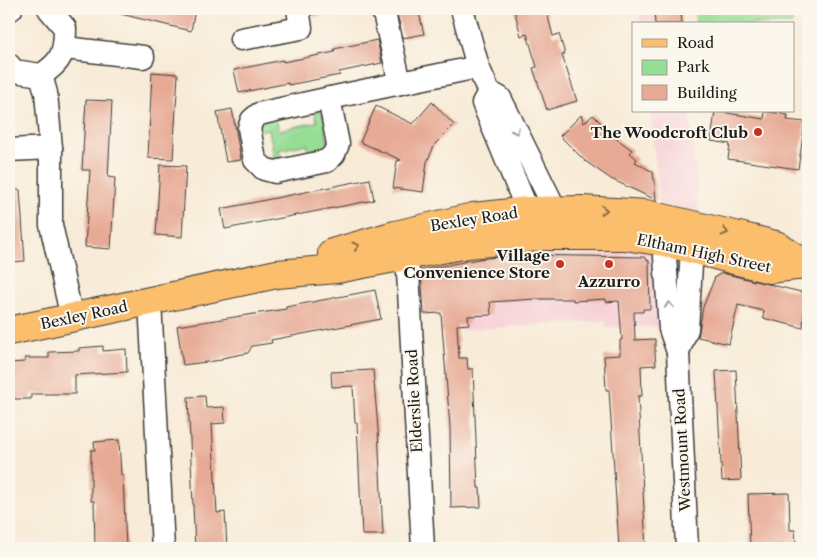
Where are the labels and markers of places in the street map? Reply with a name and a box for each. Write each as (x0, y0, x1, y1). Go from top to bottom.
place label: The Woodcroft Club (591, 123, 748, 142)
marker: The Woodcroft Club (752, 126, 764, 138)
place label: Village Convenience Store (404, 246, 550, 282)
marker: Village Convenience Store (554, 258, 566, 270)
marker: Azzurro (603, 258, 615, 270)
place label: Azzurro (577, 272, 640, 291)

